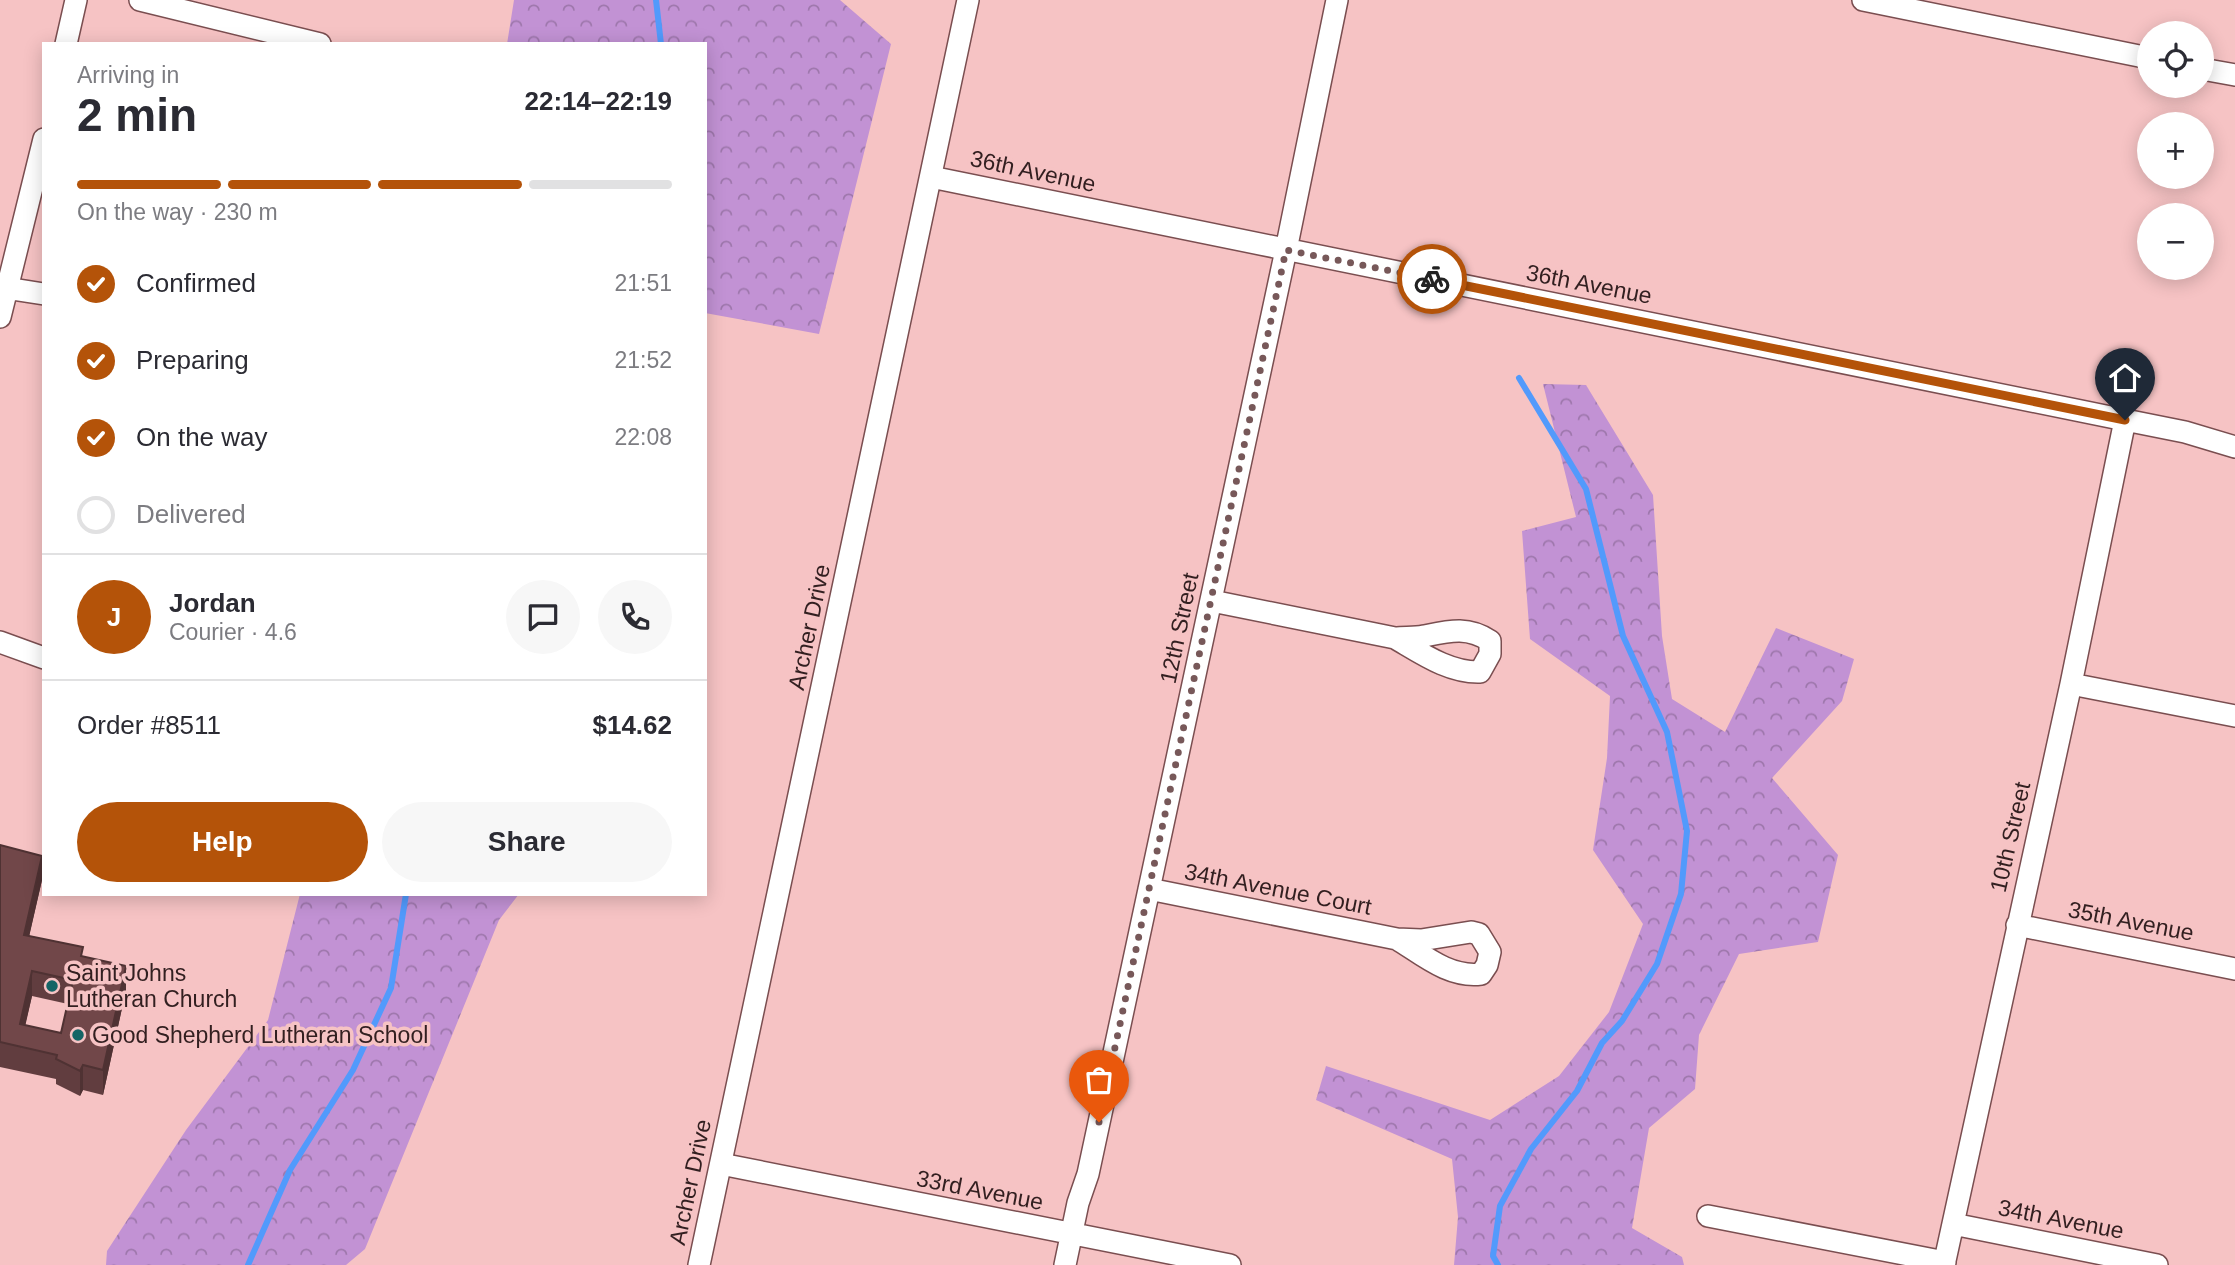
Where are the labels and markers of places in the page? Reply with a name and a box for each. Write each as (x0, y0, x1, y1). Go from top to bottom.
pin (2095, 348, 2155, 420)
place label: Saint Johns Lutheran Church (66, 960, 237, 1012)
marker: Saint Johns Lutheran Church (44, 978, 60, 994)
place label: Good Shepherd Lutheran School (92, 1022, 428, 1048)
marker: Good Shepherd Lutheran School (70, 1027, 86, 1043)
pin (1069, 1050, 1129, 1122)

